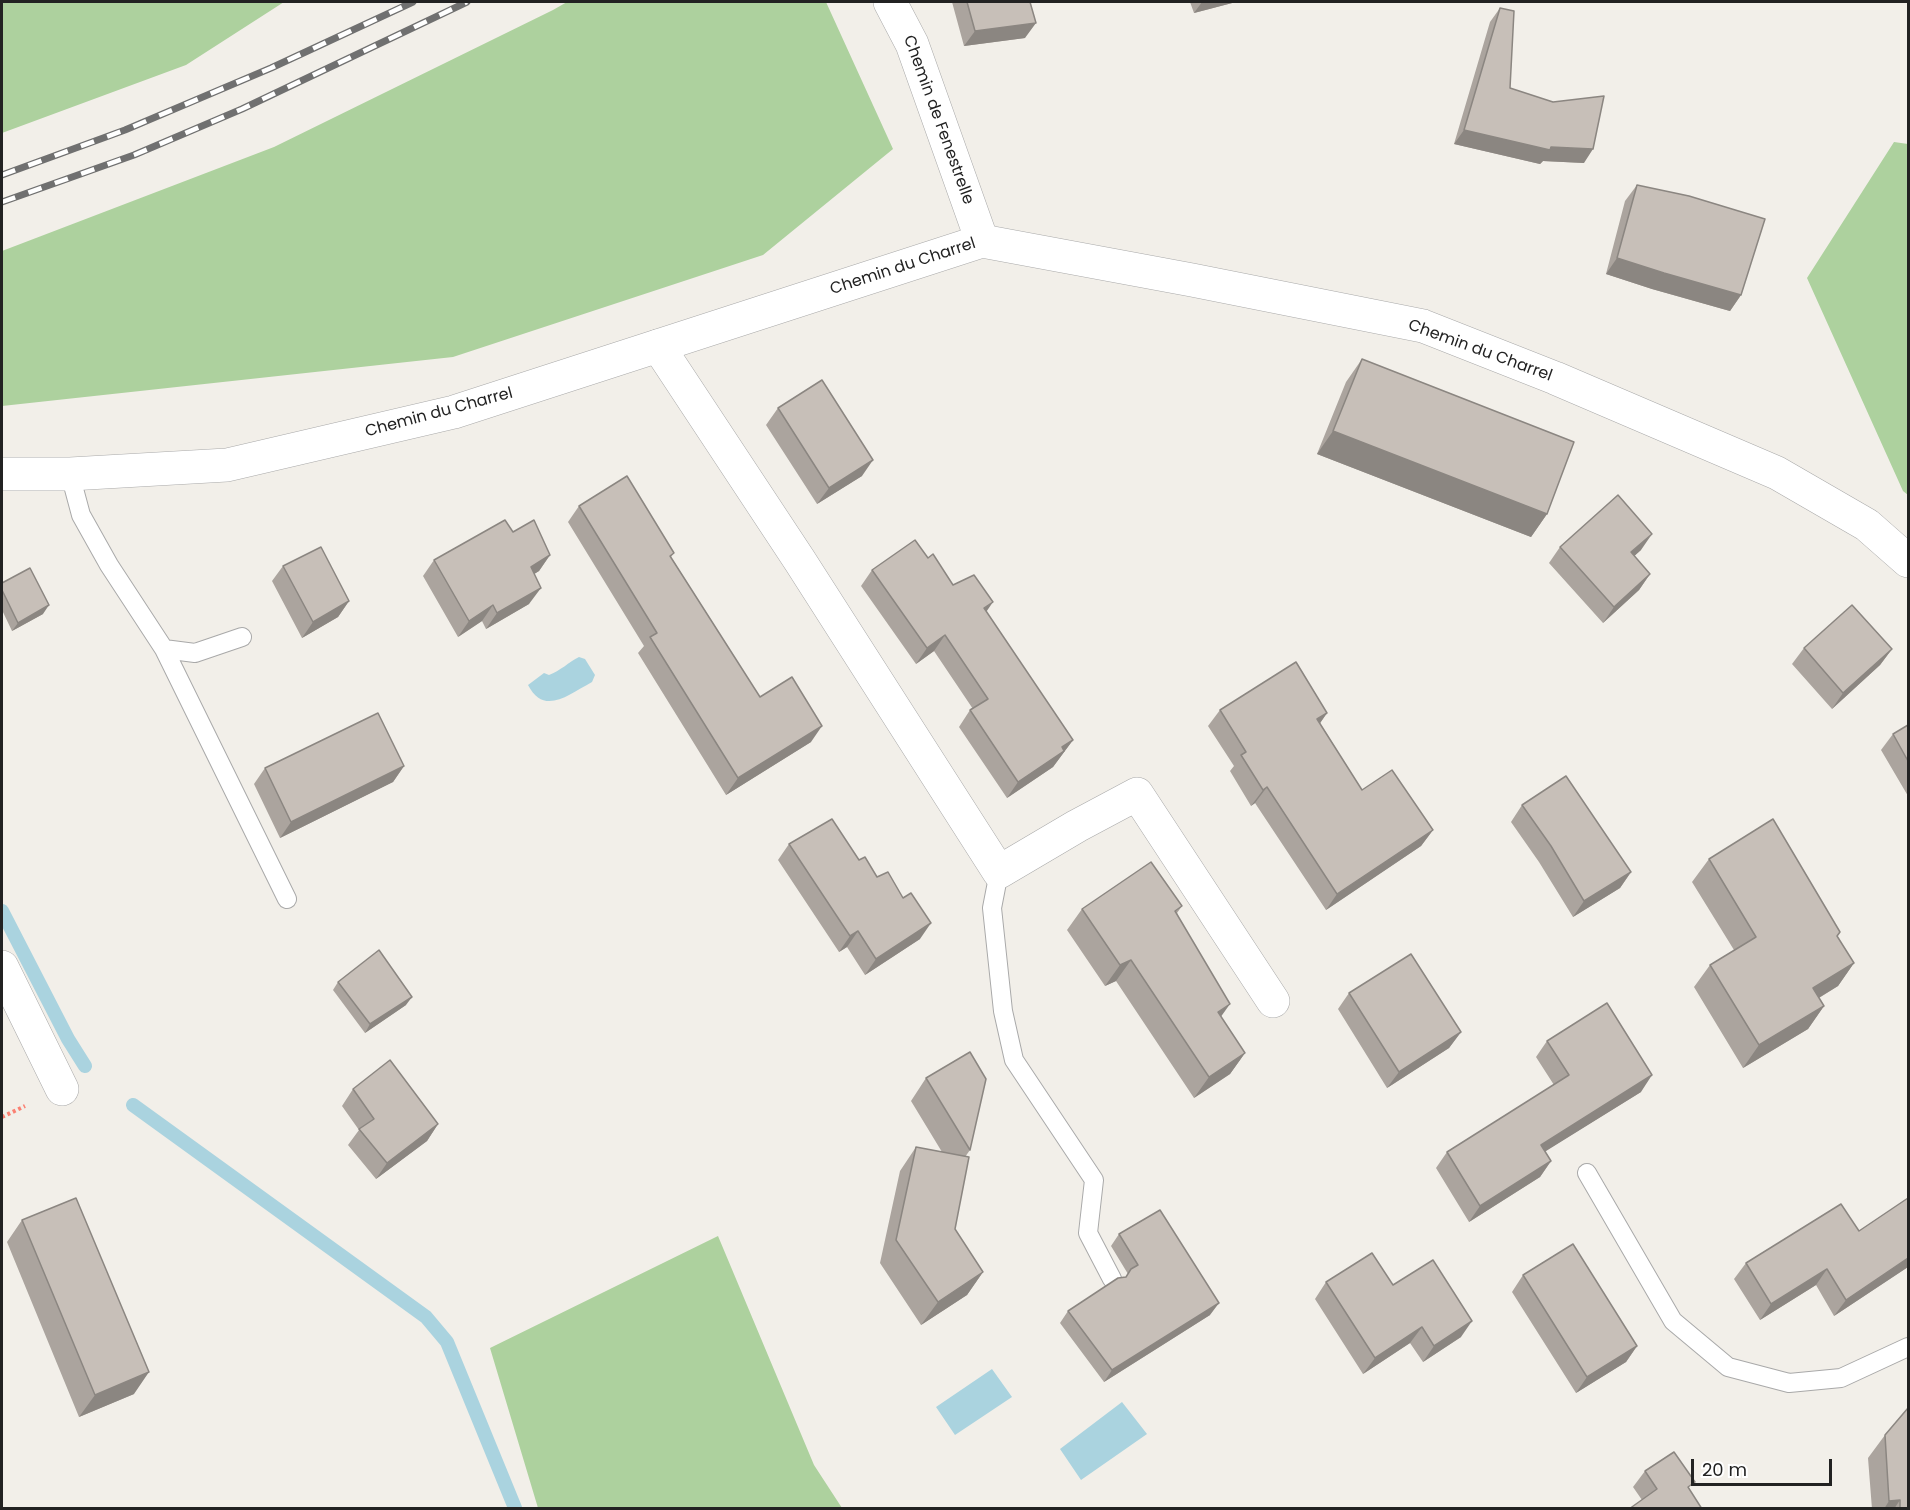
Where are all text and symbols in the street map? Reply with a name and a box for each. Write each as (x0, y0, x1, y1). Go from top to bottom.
street label: Chemin de Fenestrelle (898, 33, 978, 207)
street label: Chemin du Charrel (828, 234, 978, 300)
street label: Chemin du Charrel (1405, 316, 1555, 386)
street label: Chemin du Charrel (363, 384, 515, 442)
scale bar (1694, 1447, 1835, 1485)
text: 20 m (1702, 1457, 1747, 1482)

